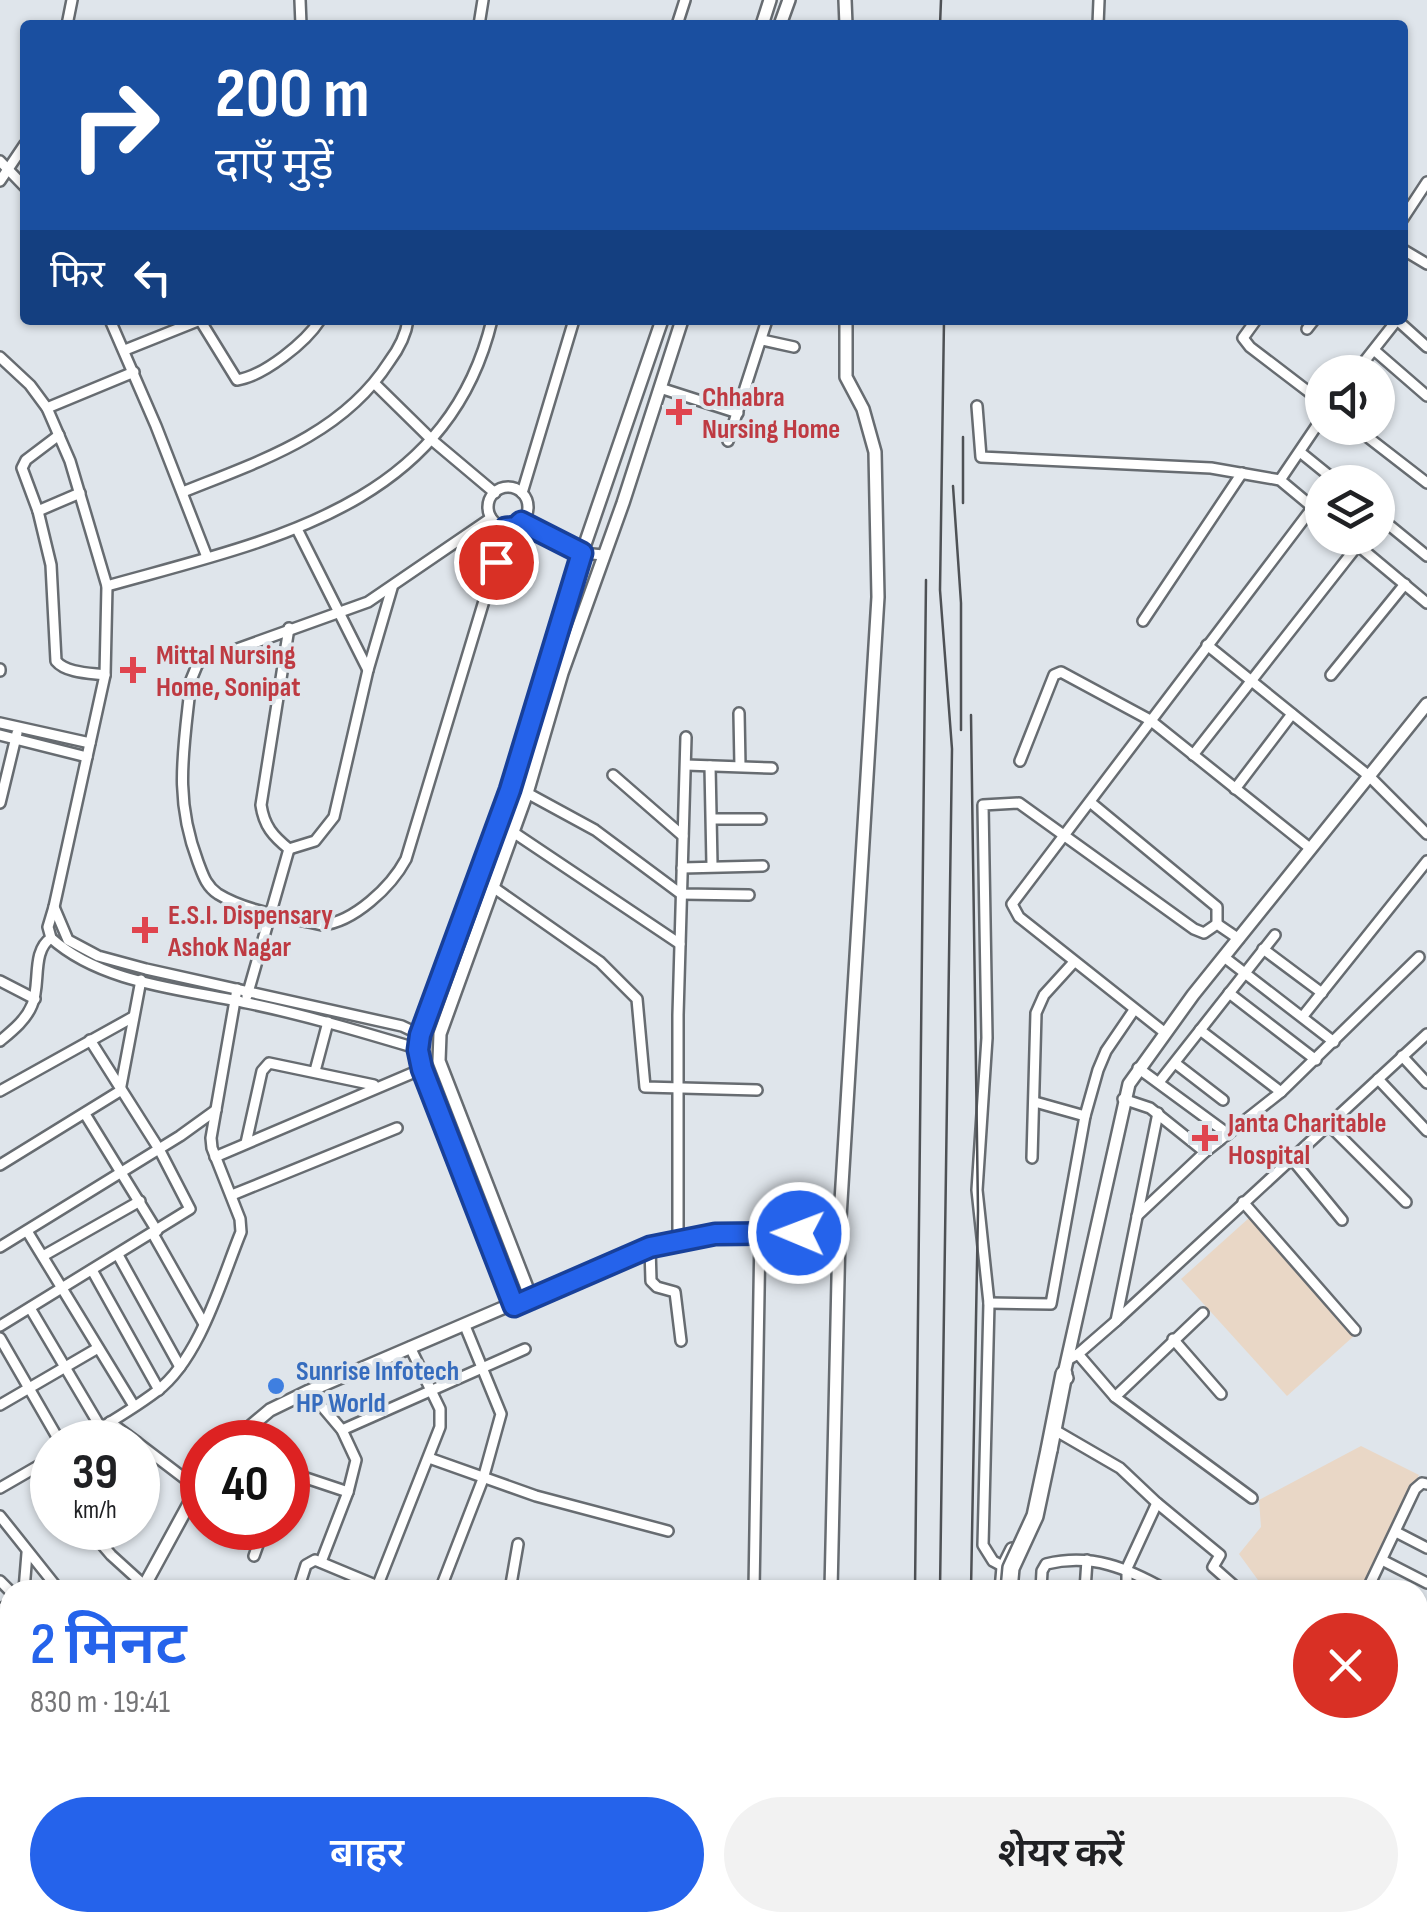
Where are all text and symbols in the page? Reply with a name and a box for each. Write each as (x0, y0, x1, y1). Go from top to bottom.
text: 200 m (215, 53, 370, 137)
icon: right (50, 60, 180, 190)
text: दाएँ मुड़ें (215, 138, 334, 193)
icon: left (125, 250, 180, 305)
text: फिर (50, 253, 105, 298)
map controls (1305, 355, 1395, 555)
button: sound (1305, 355, 1395, 445)
place label: Chhabra Nursing Home (702, 381, 840, 446)
marker: Chhabra Nursing Home (666, 399, 692, 425)
button: layers (1305, 465, 1395, 555)
pin (454, 520, 539, 605)
icon: arrive (469, 535, 524, 590)
place label: Mittal Nursing Home, Sonipat (156, 639, 300, 704)
marker: Mittal Nursing Home, Sonipat (120, 657, 146, 683)
place label: E.S.I. Dispensary Ashok Nagar (167, 899, 333, 964)
marker: E.S.I. Dispensary Ashok Nagar (132, 917, 158, 943)
place label: Janta Charitable Hospital (1227, 1107, 1386, 1172)
marker: Janta Charitable Hospital (1192, 1125, 1218, 1151)
position arrow (747, 1181, 851, 1285)
place label: Sunrise Infotech HP World (296, 1355, 459, 1420)
marker: Sunrise Infotech HP World (265, 1375, 287, 1397)
speed limit sign: 40 (180, 1420, 310, 1550)
text: 39 (72, 1443, 118, 1503)
text: km/h (73, 1495, 117, 1526)
text: 2 मिनट (30, 1609, 187, 1681)
button: close (1293, 1613, 1398, 1718)
text: 830 m · 19:41 (30, 1683, 170, 1722)
button: बाहर (30, 1797, 704, 1912)
button: शेयर करें (724, 1797, 1398, 1912)

